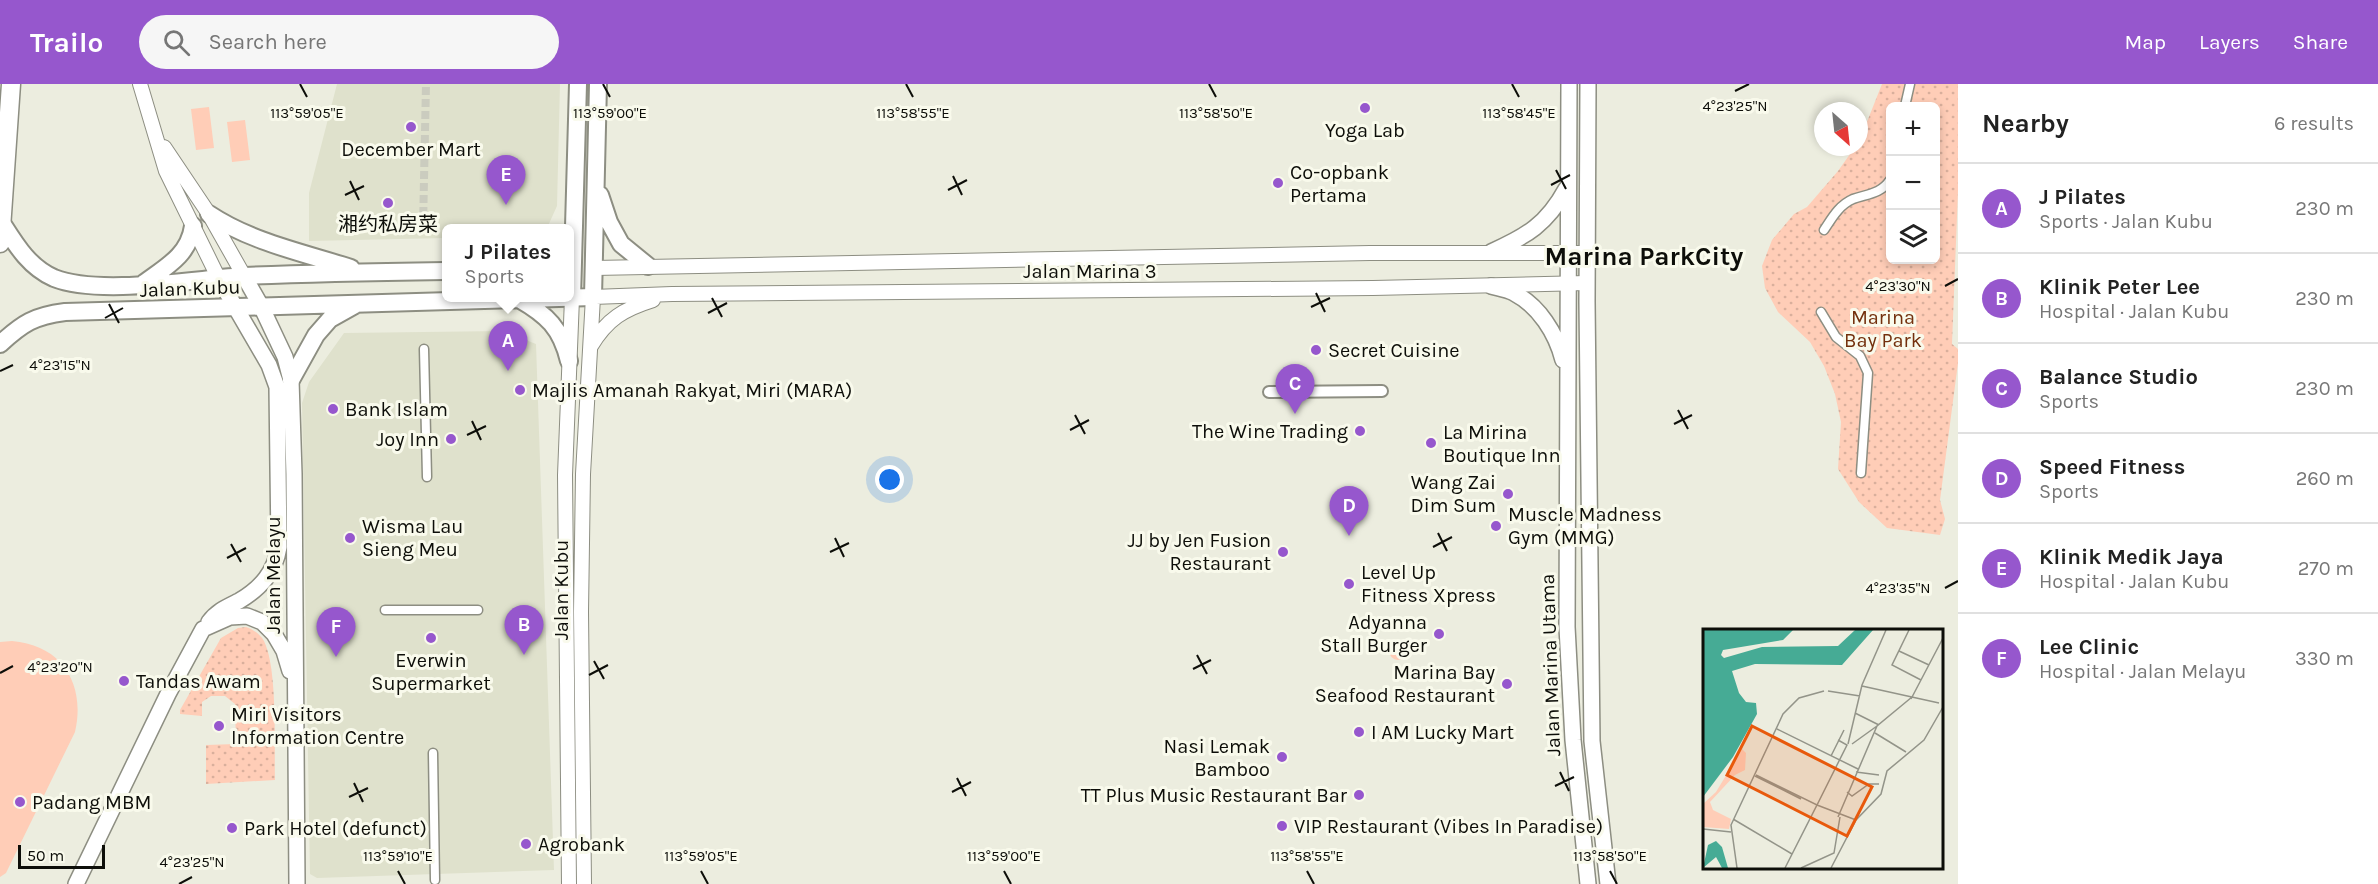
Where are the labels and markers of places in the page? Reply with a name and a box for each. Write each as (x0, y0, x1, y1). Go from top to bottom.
marker: Yoga Lab (1358, 101, 1372, 115)
place label: Yoga Lab (1325, 119, 1405, 142)
marker: December Mart (404, 120, 418, 134)
place label: December Mart (341, 138, 481, 161)
pin: E (486, 156, 526, 205)
place label: Co-opbank Pertama (1290, 161, 1389, 207)
marker: Co-opbank Pertama (1271, 176, 1285, 190)
marker: 湘约私房菜 (381, 196, 395, 210)
place label: 湘约私房菜 (338, 213, 438, 236)
pin: A (488, 322, 528, 371)
place label: Secret Cuisine (1328, 339, 1460, 362)
marker: Secret Cuisine (1309, 343, 1323, 357)
pin: C (1276, 364, 1314, 414)
place label: Majlis Amanah Rakyat, Miri (MARA) (532, 379, 852, 402)
marker: Majlis Amanah Rakyat, Miri (MARA) (513, 383, 527, 397)
place label: Bank Islam (345, 398, 448, 421)
marker: Bank Islam (326, 402, 340, 416)
place label: The Wine Trading (1192, 420, 1348, 443)
place label: La Mirina Boutique Inn (1443, 421, 1561, 467)
marker: The Wine Trading (1353, 424, 1367, 438)
place label: Joy Inn (376, 428, 439, 451)
marker: Joy Inn (444, 432, 458, 446)
marker: La Mirina Boutique Inn (1424, 436, 1438, 450)
place label: Wang Zai Dim Sum (1410, 471, 1496, 517)
pin: D (1330, 486, 1368, 536)
marker: Wang Zai Dim Sum (1501, 487, 1515, 501)
place label: Muscle Madness Gym (MMG) (1508, 503, 1662, 549)
place label: Wisma Lau Sieng Meu (362, 515, 463, 561)
marker: Muscle Madness Gym (MMG) (1489, 519, 1503, 533)
place label: JJ by Jen Fusion Restaurant (1127, 529, 1271, 575)
marker: Wisma Lau Sieng Meu (343, 531, 357, 545)
marker: JJ by Jen Fusion Restaurant (1276, 545, 1290, 559)
place label: Level Up Fitness Xpress (1361, 561, 1496, 607)
marker: Level Up Fitness Xpress (1342, 577, 1356, 591)
pin: B (504, 606, 544, 655)
pin: F (316, 608, 356, 657)
place label: Adyanna Stall Burger (1320, 611, 1428, 657)
marker: Adyanna Stall Burger (1432, 627, 1446, 641)
marker: Everwin Supermarket (424, 631, 438, 645)
place label: Everwin Supermarket (371, 649, 491, 695)
place label: Marina Bay Seafood Restaurant (1315, 661, 1495, 707)
place label: Tandas Awam (136, 670, 261, 693)
marker: Tandas Awam (117, 674, 131, 688)
marker: Marina Bay Seafood Restaurant (1500, 677, 1514, 691)
place label: Miri Visitors Information Centre (231, 703, 404, 749)
marker: Miri Visitors Information Centre (212, 719, 226, 733)
place label: I AM Lucky Mart (1371, 721, 1514, 744)
marker: I AM Lucky Mart (1352, 725, 1366, 739)
place label: Nasi Lemak Bamboo (1163, 735, 1270, 781)
marker: Nasi Lemak Bamboo (1275, 750, 1289, 764)
place label: TT Plus Music Restaurant Bar (1081, 784, 1348, 807)
marker: TT Plus Music Restaurant Bar (1352, 788, 1366, 802)
place label: Padang MBM (32, 791, 151, 814)
marker: Padang MBM (13, 795, 27, 809)
place label: VIP Restaurant (Vibes In Paradise) (1294, 815, 1603, 838)
place label: Park Hotel (defunct) (244, 817, 427, 840)
marker: VIP Restaurant (Vibes In Paradise) (1275, 819, 1289, 833)
marker: Park Hotel (defunct) (225, 821, 239, 835)
place label: Agrobank (538, 833, 625, 856)
marker: Agrobank (519, 837, 533, 851)

